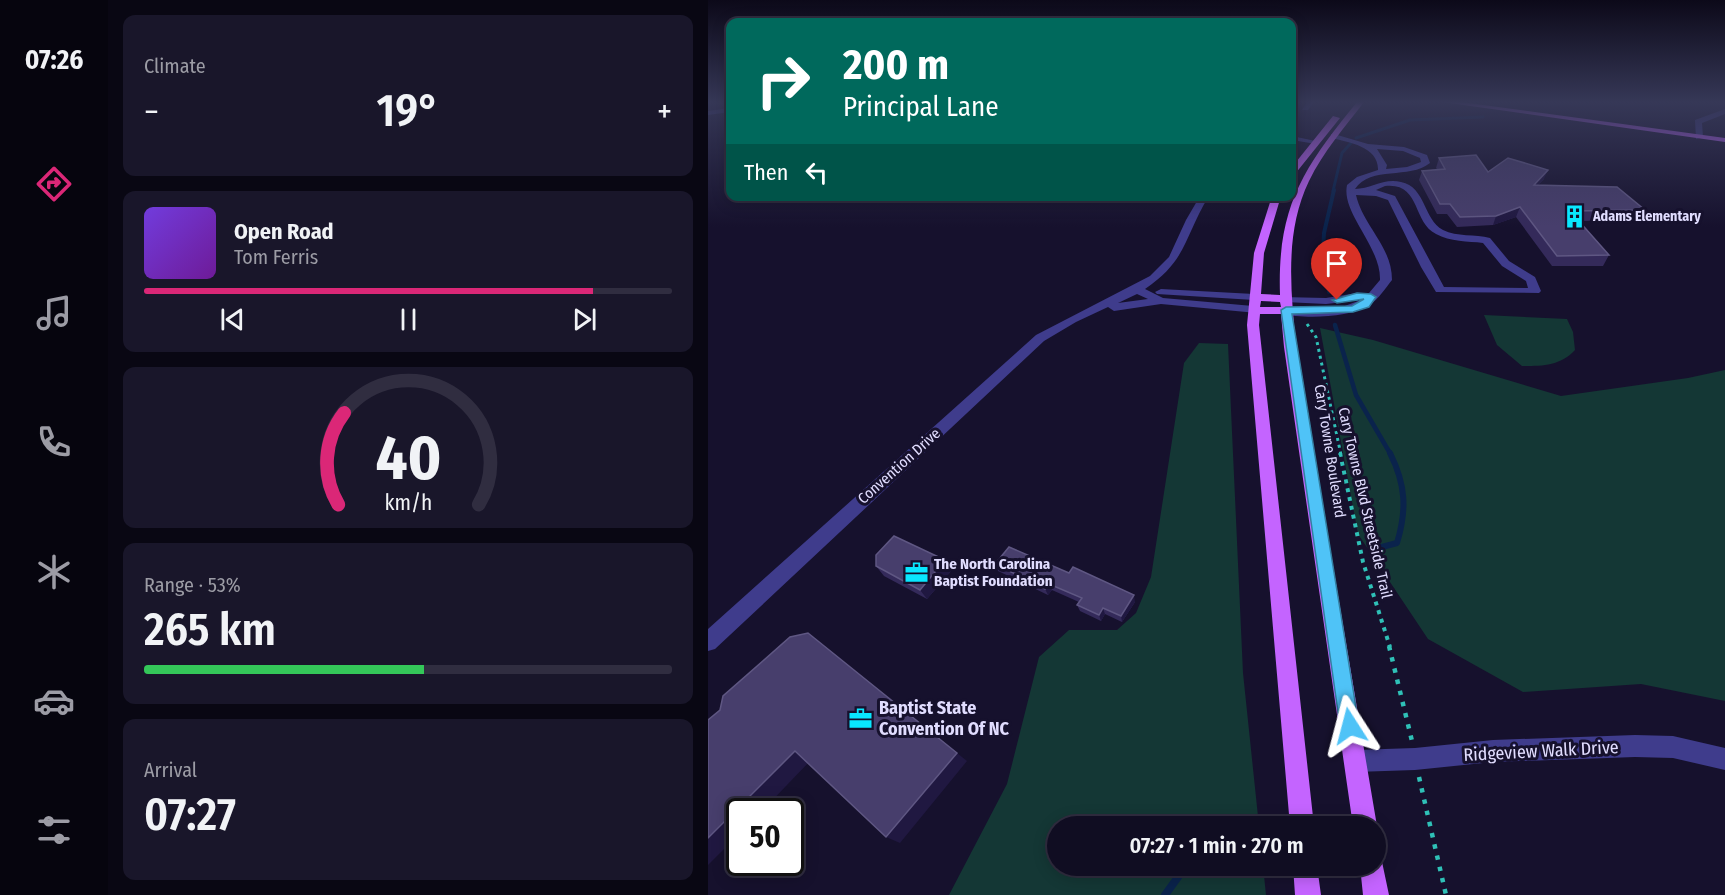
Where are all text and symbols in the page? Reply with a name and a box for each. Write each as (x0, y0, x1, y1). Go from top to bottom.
text: 200 m (843, 40, 949, 90)
icon: right (744, 42, 822, 120)
text: 07:26 (25, 44, 83, 76)
text: Climate (144, 54, 206, 78)
text: 19° (377, 84, 439, 138)
text: Principal Lane (843, 91, 999, 123)
text: − (144, 92, 159, 132)
text: + (657, 92, 672, 132)
icon: left (800, 156, 833, 189)
text: Then (744, 159, 788, 186)
icon: directions (33, 163, 75, 205)
building icon: Adams Elementary (1562, 203, 1588, 229)
place label: Adams Elementary (1592, 208, 1701, 225)
text: Open Road (234, 218, 334, 245)
pin (1311, 238, 1362, 300)
text: Tom Ferris (234, 245, 318, 269)
icon: arrive (1320, 247, 1353, 280)
icon: music (33, 292, 75, 334)
icon: previous (216, 303, 249, 336)
icon: pause (392, 303, 425, 336)
icon: next (568, 303, 601, 336)
street label: Cary Towne Boulevard (1311, 383, 1349, 519)
street label: Cary Towne Blvd Streetside Trail (1334, 406, 1396, 600)
icon: phone (33, 421, 75, 463)
text: 40 (375, 421, 441, 496)
street label: Convention Drive (854, 424, 944, 508)
text: km/h (384, 490, 432, 516)
icon: climate (33, 551, 75, 593)
place label: The North Carolina Baptist Foundation (934, 555, 1053, 590)
office icon: The North Carolina Baptist Foundation (903, 560, 929, 586)
text: Range · 53% (144, 573, 241, 597)
text: 265 km (144, 603, 276, 657)
icon: car (33, 680, 75, 722)
position arrow (1318, 694, 1382, 758)
place label: Baptist State Convention Of NC (879, 697, 1009, 740)
office icon: Baptist State Convention Of NC (848, 705, 874, 731)
street label: Ridgeview Walk Drive (1463, 736, 1619, 766)
text: Arrival (144, 758, 197, 782)
text: 07:27 (144, 788, 236, 842)
speed limit sign: 50 (726, 798, 804, 876)
icon: filters (33, 809, 75, 851)
text: 07:27 · 1 min · 270 m (1129, 832, 1304, 859)

